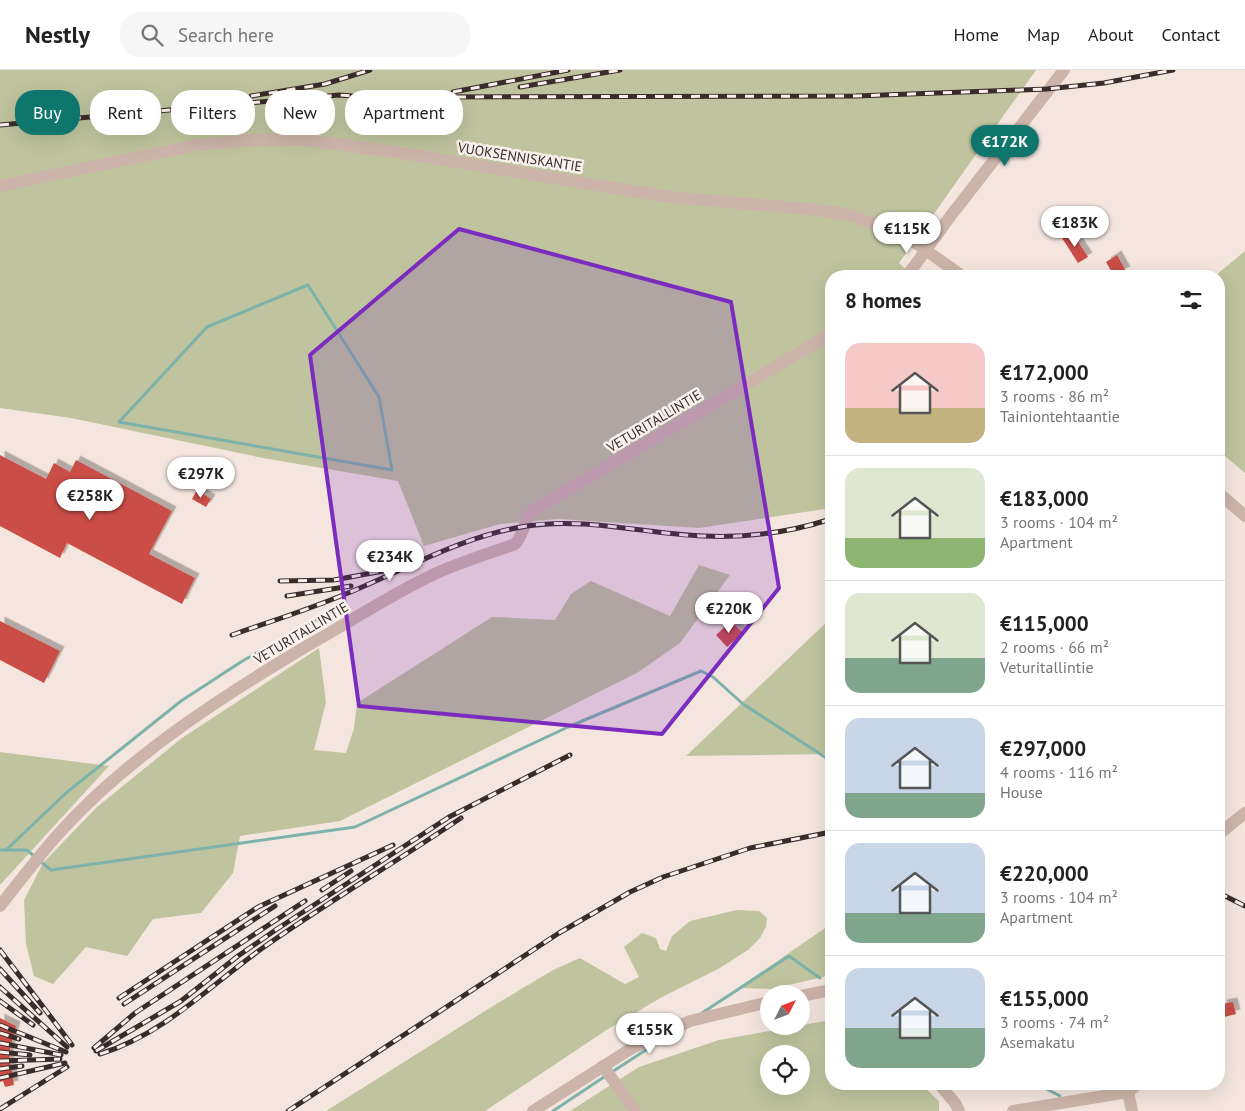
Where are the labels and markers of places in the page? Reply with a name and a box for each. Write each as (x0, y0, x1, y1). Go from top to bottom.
pin: €172K (970, 124, 1040, 167)
pin: €183K (1040, 206, 1110, 248)
pin: €115K (872, 212, 942, 254)
pin: €297K (166, 456, 236, 499)
pin: €258K (55, 478, 125, 521)
pin: €234K (355, 540, 425, 582)
pin: €220K (694, 592, 764, 634)
pin: €155K (615, 1012, 685, 1055)

